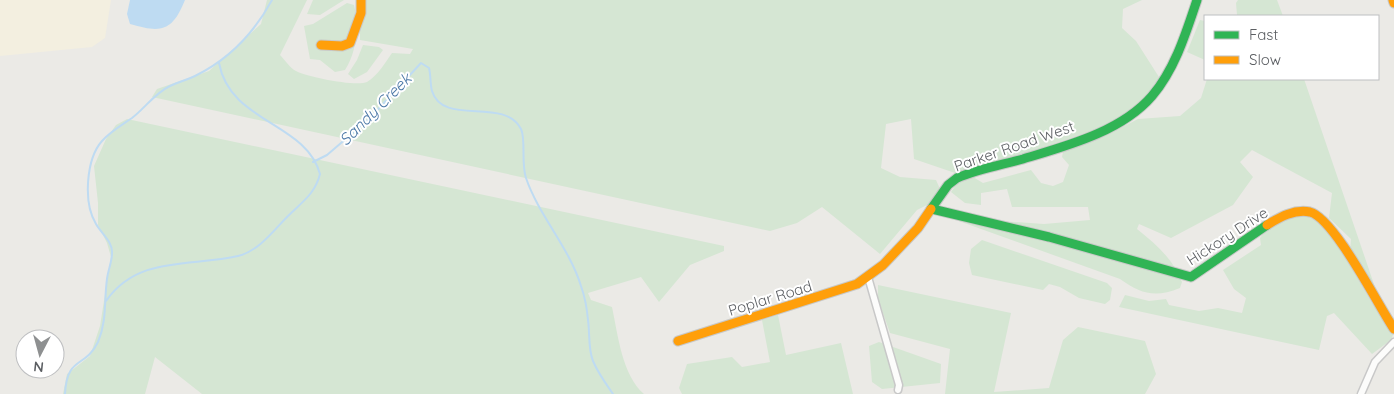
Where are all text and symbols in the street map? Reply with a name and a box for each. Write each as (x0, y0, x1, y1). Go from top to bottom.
legend (1204, 15, 1379, 80)
text: Fast (1249, 25, 1278, 44)
text: Slow (1249, 50, 1281, 69)
water label: Sandy Creek (335, 68, 416, 149)
street label: Parker Road West (951, 117, 1077, 175)
street label: Hickory Drive (1183, 203, 1271, 269)
street label: Poplar Road (726, 276, 814, 320)
north arrow (15, 329, 65, 379)
text: N (33, 357, 45, 376)

